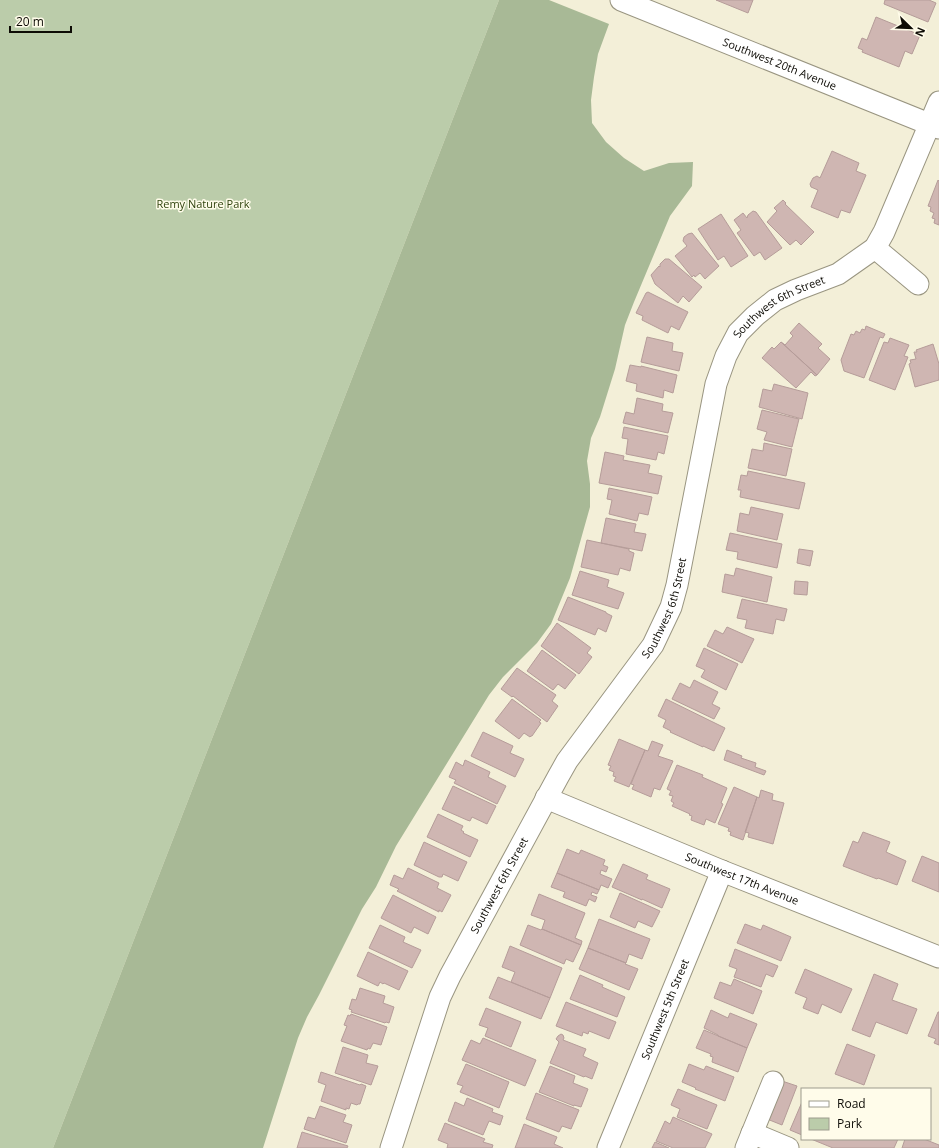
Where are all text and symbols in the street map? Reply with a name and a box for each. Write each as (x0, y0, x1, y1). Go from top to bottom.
scale bar (10, 8, 71, 34)
north arrow (891, 8, 931, 48)
text: 20 m (16, 13, 44, 30)
text: N (912, 25, 929, 39)
street label: Southwest 20th Avenue (721, 34, 839, 93)
park label: Remy Nature Park (156, 196, 250, 211)
street label: Southwest 6th Street (729, 272, 827, 340)
street label: Southwest 6th Street (638, 556, 689, 661)
street label: Southwest 6th Street (466, 834, 531, 936)
street label: Southwest 17th Avenue (683, 849, 801, 908)
street label: Southwest 5th Street (637, 956, 692, 1062)
legend (801, 1088, 931, 1140)
text: Road (837, 1095, 866, 1112)
text: Park (837, 1115, 863, 1132)

